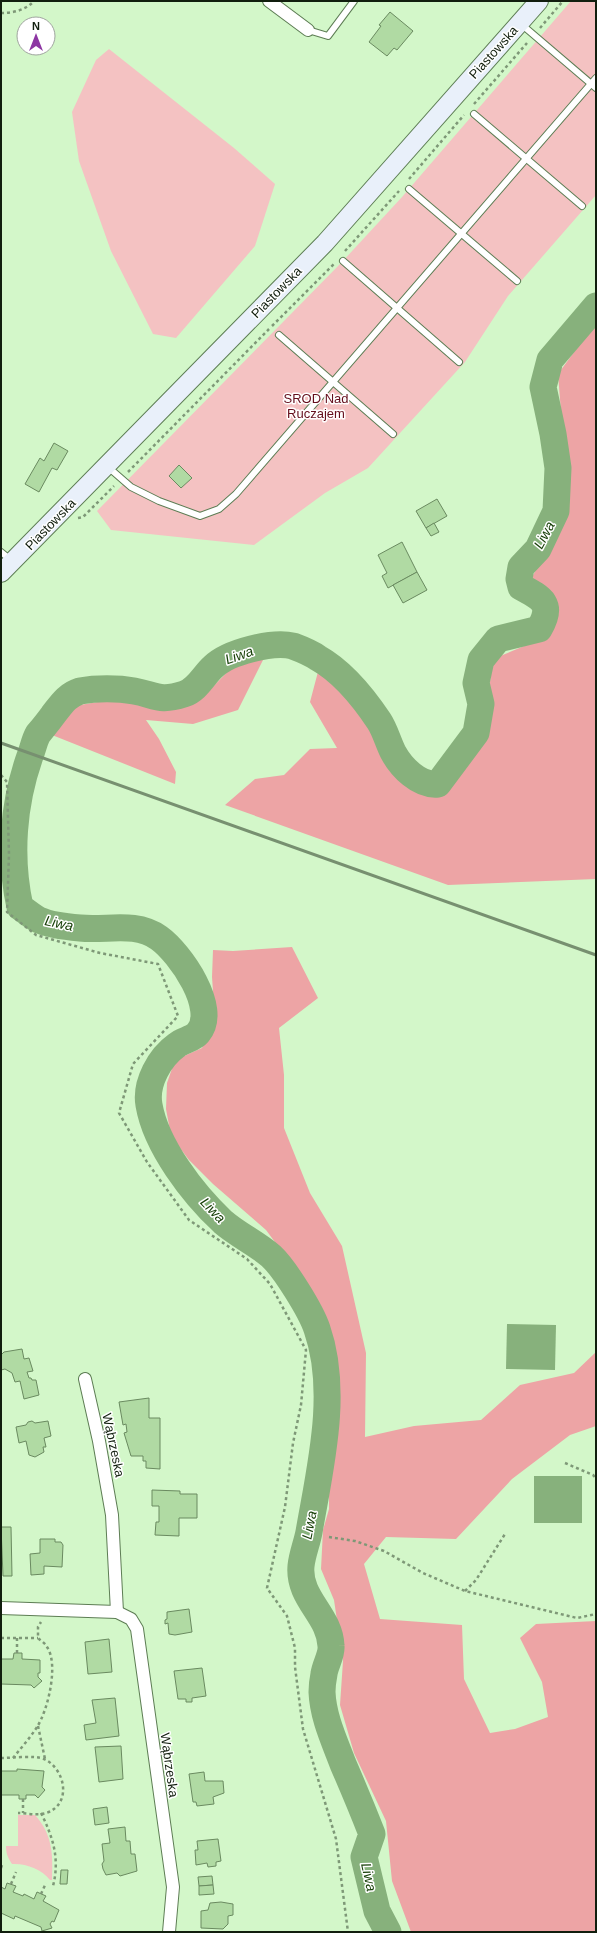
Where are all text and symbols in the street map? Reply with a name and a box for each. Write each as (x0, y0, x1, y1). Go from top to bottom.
north arrow (16, 16, 56, 56)
text: N (32, 20, 40, 32)
street label: Piastowska (466, 22, 521, 82)
street label: Piastowska (248, 263, 305, 321)
park label: SROD Nad Ruczajem (283, 391, 349, 421)
street label: Piastowska (22, 495, 79, 553)
water label: Liwa (530, 518, 558, 551)
water label: Liwa (223, 642, 255, 667)
water label: Liwa (43, 912, 75, 934)
water label: Liwa (197, 1194, 229, 1226)
street label: Wąbrzeska (99, 1412, 128, 1479)
water label: Liwa (298, 1509, 320, 1541)
street label: Wąbrzeska (158, 1732, 182, 1799)
water label: Liwa (358, 1861, 380, 1893)

